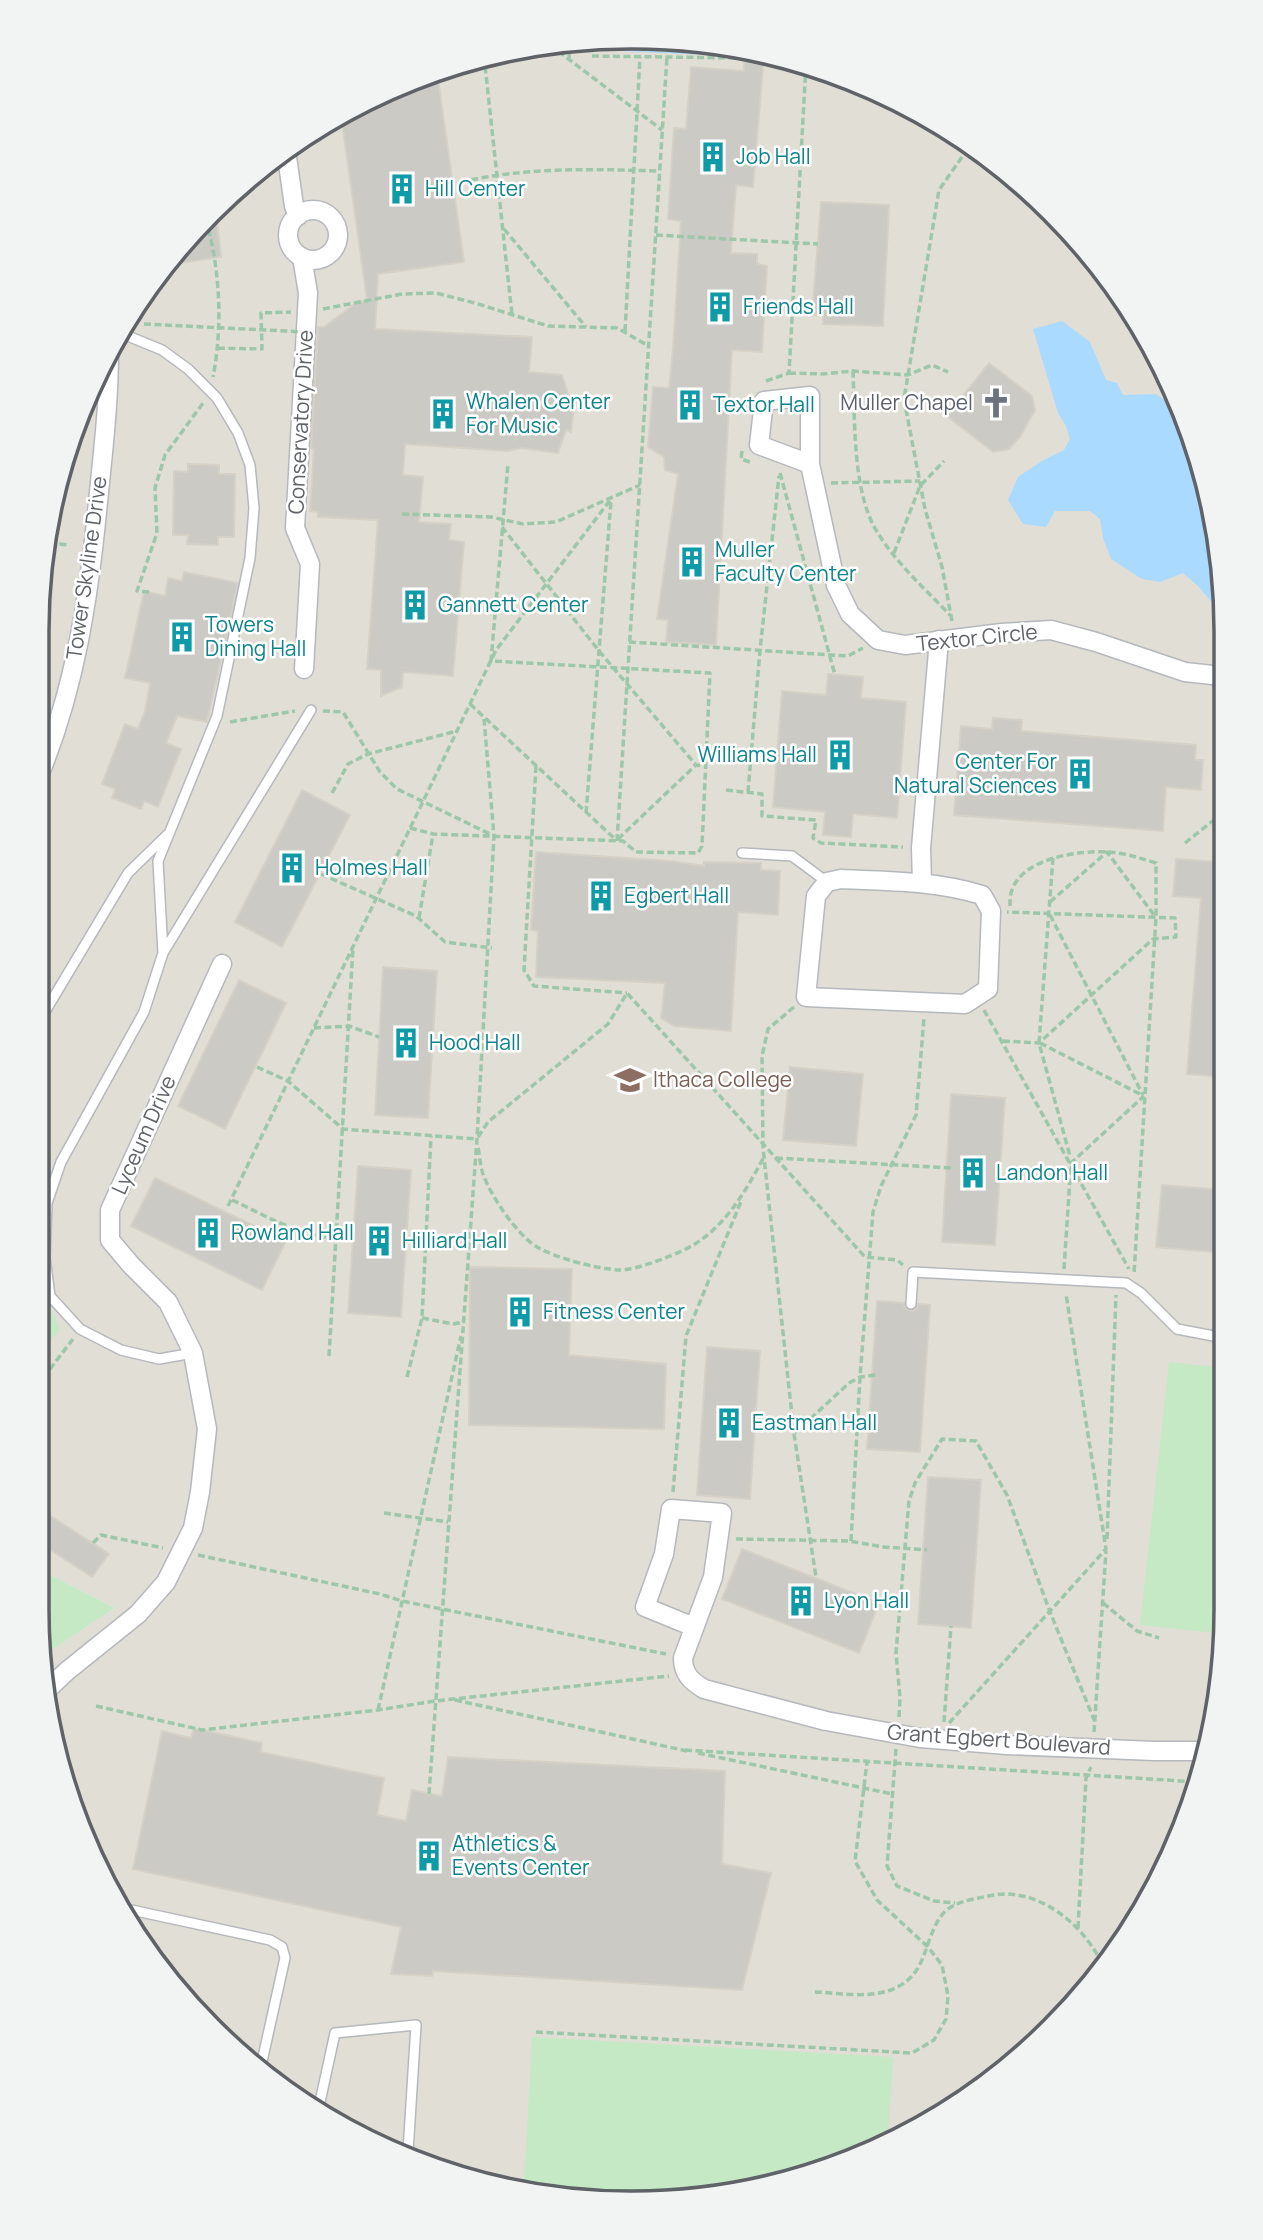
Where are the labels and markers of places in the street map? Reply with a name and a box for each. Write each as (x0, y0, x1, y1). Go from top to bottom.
building icon: Job Hall (696, 140, 730, 174)
place label: Job Hall (736, 142, 811, 170)
building icon: Hill Center (385, 172, 419, 206)
place label: Hill Center (425, 174, 526, 202)
building icon: Friends Hall (703, 290, 737, 324)
place label: Friends Hall (743, 292, 854, 320)
church icon: Muller Chapel (979, 386, 1013, 420)
place label: Whalen Center For Music (466, 387, 611, 439)
building icon: Textor Hall (673, 388, 707, 422)
place label: Muller Chapel (840, 388, 973, 416)
place label: Textor Hall (713, 390, 815, 418)
building icon: Whalen Center For Music (426, 397, 460, 431)
place label: Muller Faculty Center (715, 535, 857, 587)
building icon: Muller Faculty Center (675, 545, 709, 579)
building icon: Gannett Center (398, 588, 432, 622)
place label: Gannett Center (438, 590, 589, 618)
place label: Towers Dining Hall (205, 610, 306, 662)
building icon: Towers Dining Hall (165, 620, 199, 654)
building icon: Williams Hall (823, 738, 857, 772)
place label: Williams Hall (698, 740, 817, 768)
place label: Center For Natural Sciences (894, 747, 1057, 799)
building icon: Center For Natural Sciences (1063, 757, 1097, 791)
building icon: Holmes Hall (275, 851, 309, 885)
place label: Holmes Hall (315, 853, 428, 881)
building icon: Egbert Hall (584, 879, 618, 913)
place label: Egbert Hall (624, 881, 729, 909)
building icon: Hood Hall (389, 1026, 423, 1060)
place label: Hood Hall (429, 1028, 521, 1056)
school or university icon: Ithaca College (613, 1063, 647, 1097)
place label: Ithaca College (653, 1065, 792, 1093)
building icon: Landon Hall (956, 1156, 990, 1190)
place label: Landon Hall (996, 1158, 1108, 1186)
building icon: Rowland Hall (191, 1216, 225, 1250)
place label: Rowland Hall (231, 1218, 354, 1246)
building icon: Hilliard Hall (362, 1224, 396, 1258)
place label: Hilliard Hall (402, 1226, 508, 1254)
building icon: Fitness Center (503, 1295, 537, 1329)
place label: Fitness Center (543, 1297, 686, 1325)
building icon: Eastman Hall (712, 1406, 746, 1440)
place label: Eastman Hall (752, 1408, 877, 1436)
building icon: Lyon Hall (784, 1584, 818, 1618)
place label: Lyon Hall (824, 1586, 909, 1614)
place label: Athletics & Events Center (452, 1829, 590, 1881)
building icon: Athletics & Events Center (412, 1839, 446, 1873)

